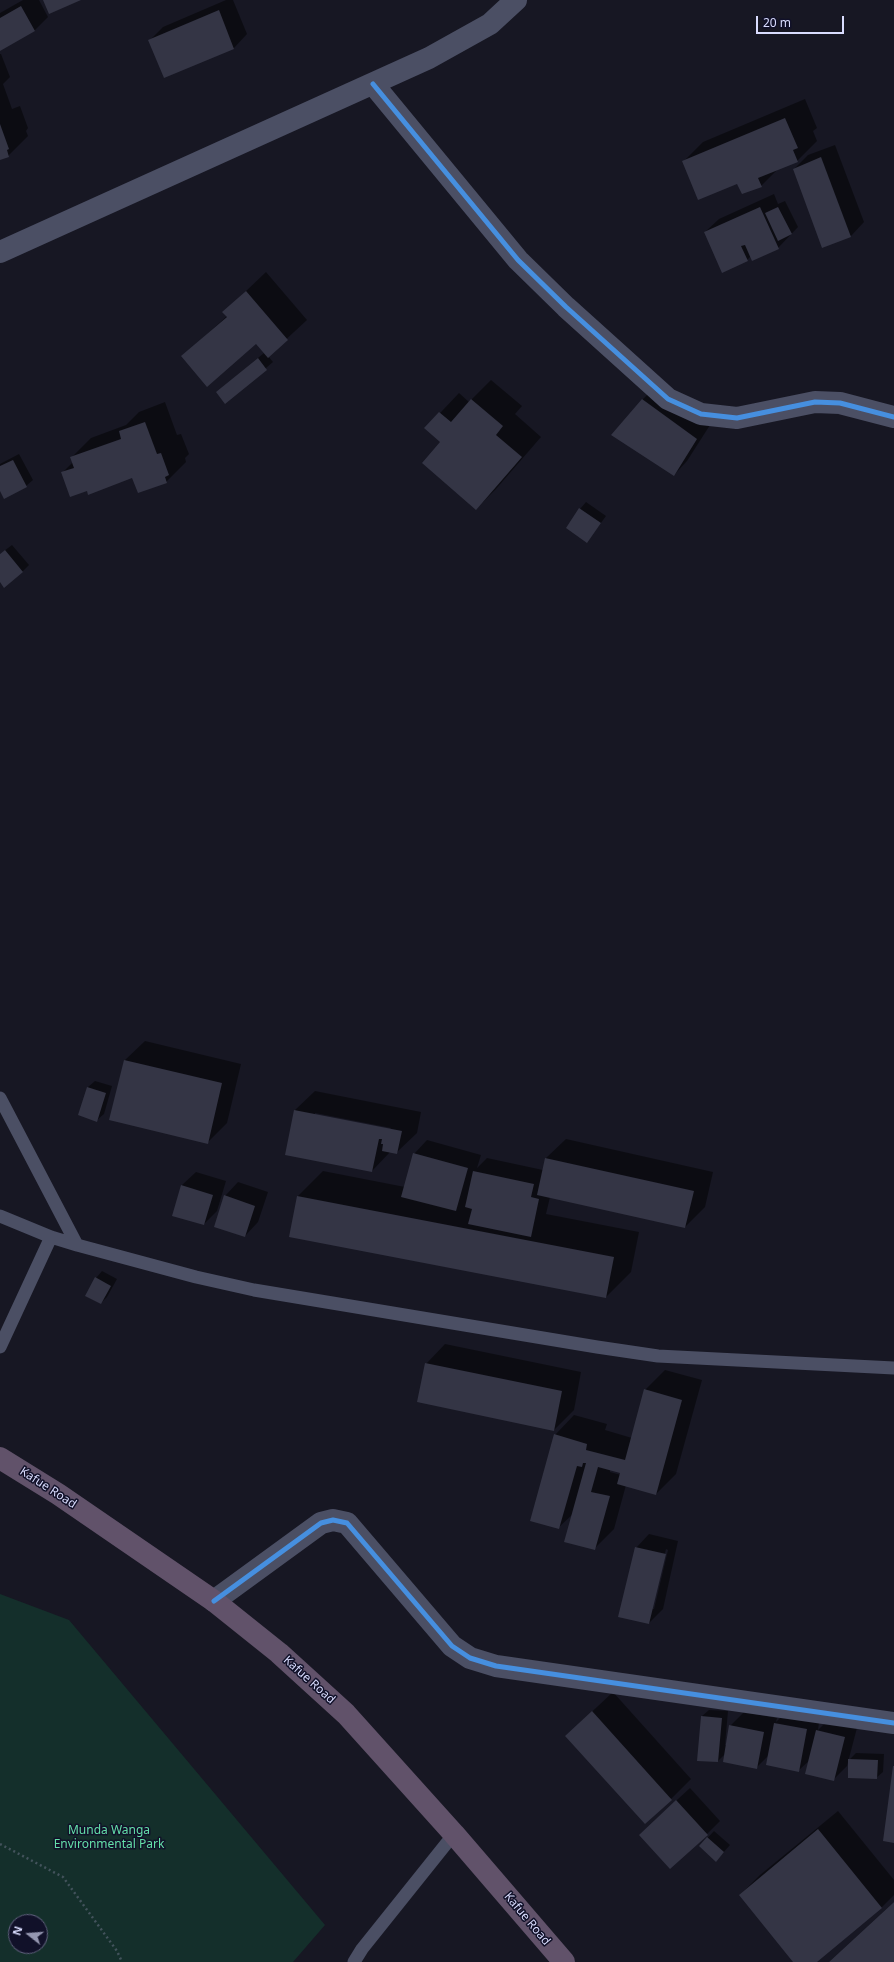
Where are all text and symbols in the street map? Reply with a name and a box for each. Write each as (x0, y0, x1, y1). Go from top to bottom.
scale bar (758, 8, 846, 34)
text: 20 m (763, 14, 791, 31)
street label: Kafue Road (17, 1464, 79, 1512)
street label: Kafue Road (280, 1653, 338, 1707)
park label: Munda Wanga Environmental Park (54, 1824, 164, 1852)
street label: Kafue Road (501, 1890, 553, 1948)
north arrow (8, 1914, 48, 1954)
text: N (9, 1924, 25, 1937)

